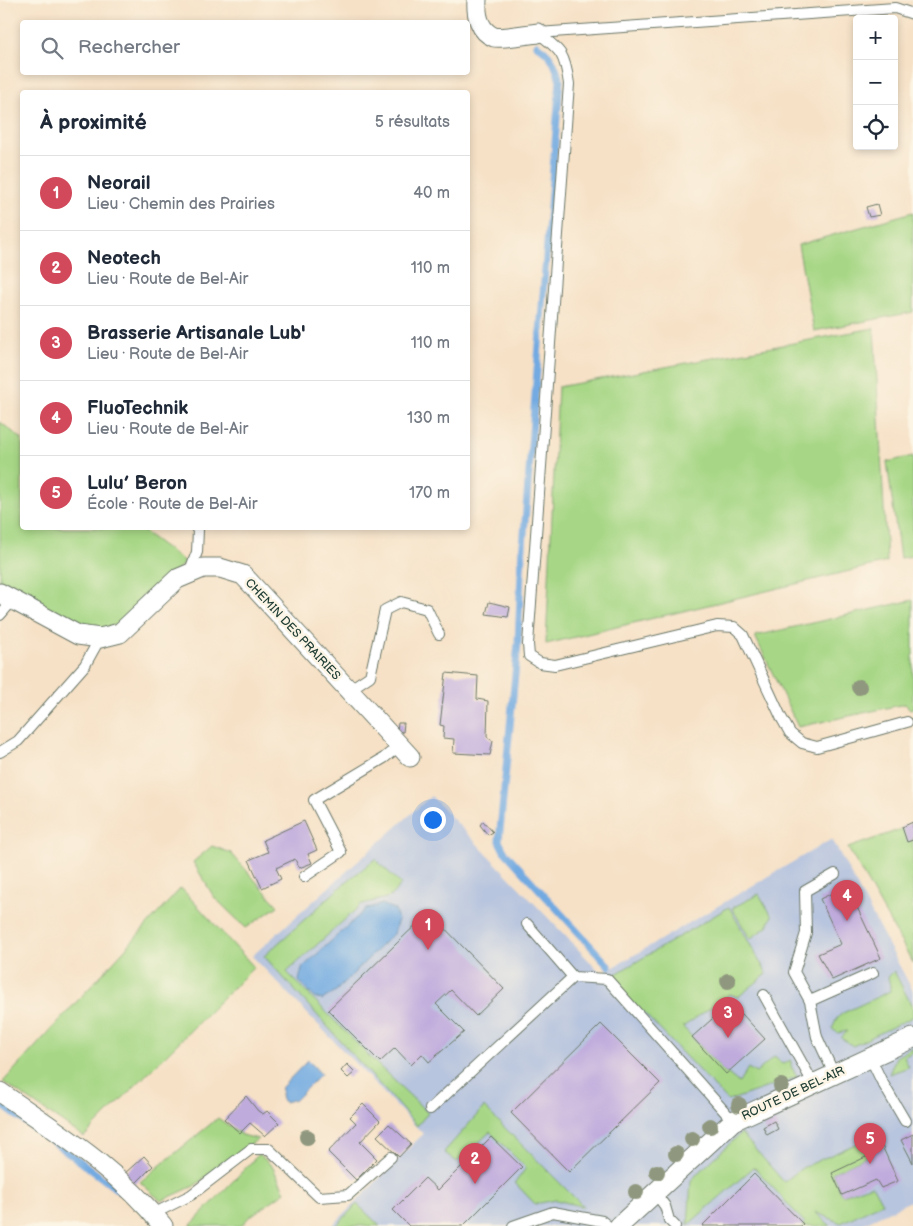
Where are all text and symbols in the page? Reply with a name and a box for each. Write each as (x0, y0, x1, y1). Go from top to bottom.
map controls (853, 15, 898, 150)
button: + (853, 15, 898, 60)
search box (20, 20, 470, 75)
icon: search (38, 34, 66, 62)
text: Rechercher (78, 36, 180, 59)
button: − (853, 60, 898, 105)
button: locate (853, 105, 898, 150)
text: À proximité (40, 110, 147, 135)
text: 5 résultats (375, 113, 450, 132)
text: Neorail (87, 172, 150, 195)
text: 1 (53, 184, 59, 203)
text: 40 m (413, 184, 450, 203)
text: Lieu · Chemin des Prairies (87, 195, 275, 214)
text: Neotech (87, 247, 161, 270)
text: 2 (51, 259, 61, 278)
text: 110 m (411, 259, 450, 278)
text: Lieu · Route de Bel-Air (87, 270, 248, 289)
text: Brasserie Artisanale Lub' (87, 322, 305, 345)
text: 3 (51, 334, 61, 353)
text: 110 m (411, 334, 450, 353)
text: Lieu · Route de Bel-Air (87, 345, 248, 364)
text: FluoTechnik (87, 397, 188, 420)
text: 4 (51, 409, 61, 428)
text: 130 m (407, 409, 450, 428)
text: Lieu · Route de Bel-Air (87, 420, 248, 439)
text: Lulu’ Beron (87, 472, 187, 495)
text: 5 (51, 484, 61, 503)
text: 170 m (409, 484, 450, 503)
text: École · Route de Bel-Air (87, 495, 258, 514)
street label: CHEMIN DES PRAIRIES (242, 575, 344, 683)
your location (420, 807, 446, 833)
pin: 4 (831, 880, 863, 921)
pin: 1 (412, 909, 444, 950)
pin: 3 (712, 997, 744, 1038)
street label: ROUTE DE BEL-AIR (739, 1063, 847, 1124)
pin: 5 (854, 1123, 886, 1164)
pin: 2 (459, 1143, 491, 1184)

